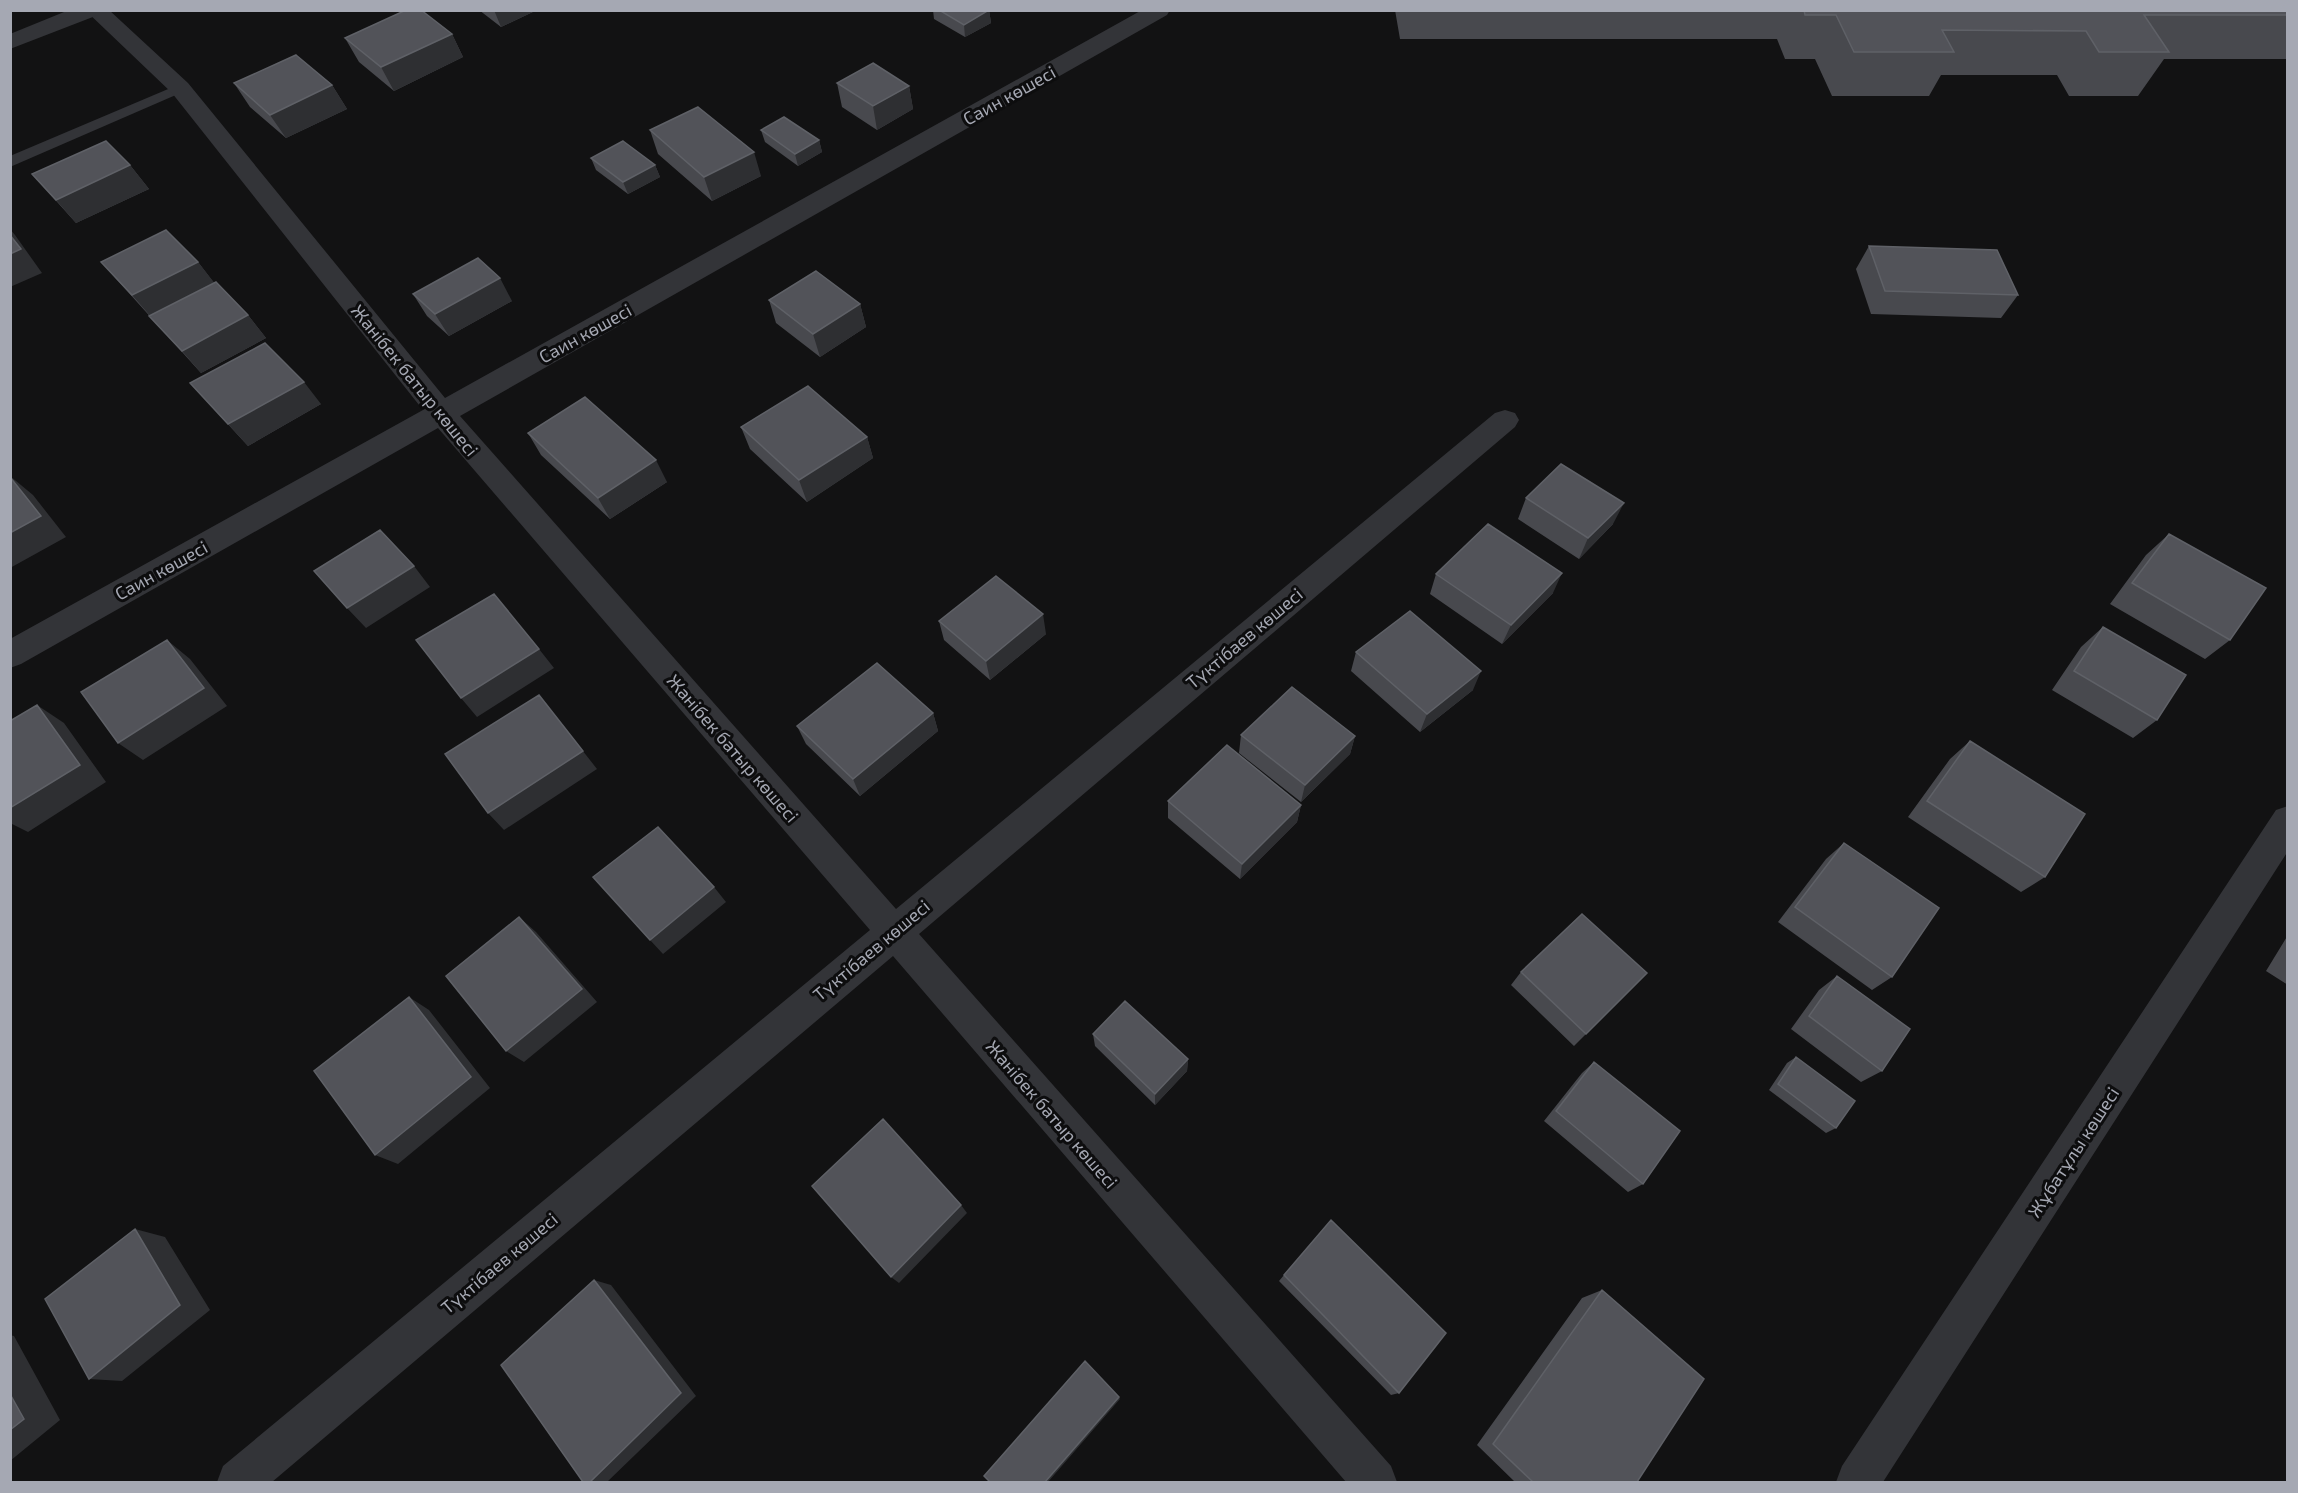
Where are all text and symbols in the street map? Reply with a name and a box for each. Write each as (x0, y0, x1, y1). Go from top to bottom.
street label: Саин көшесі (959, 60, 1059, 130)
street label: Саин көшесі (535, 298, 635, 368)
street label: Жанібек батыр көшесі (347, 300, 483, 460)
street label: Саин көшесі (111, 535, 211, 605)
street label: Түктібаев көшесі (1181, 583, 1307, 693)
street label: Жанібек батыр көшесі (663, 669, 803, 827)
street label: Түктібаев көшесі (808, 895, 934, 1005)
street label: Жанібек батыр көшесі (982, 1035, 1122, 1193)
street label: Жұбатұлы көшесі (2023, 1083, 2123, 1221)
street label: Түктібаев көшесі (436, 1208, 562, 1318)

